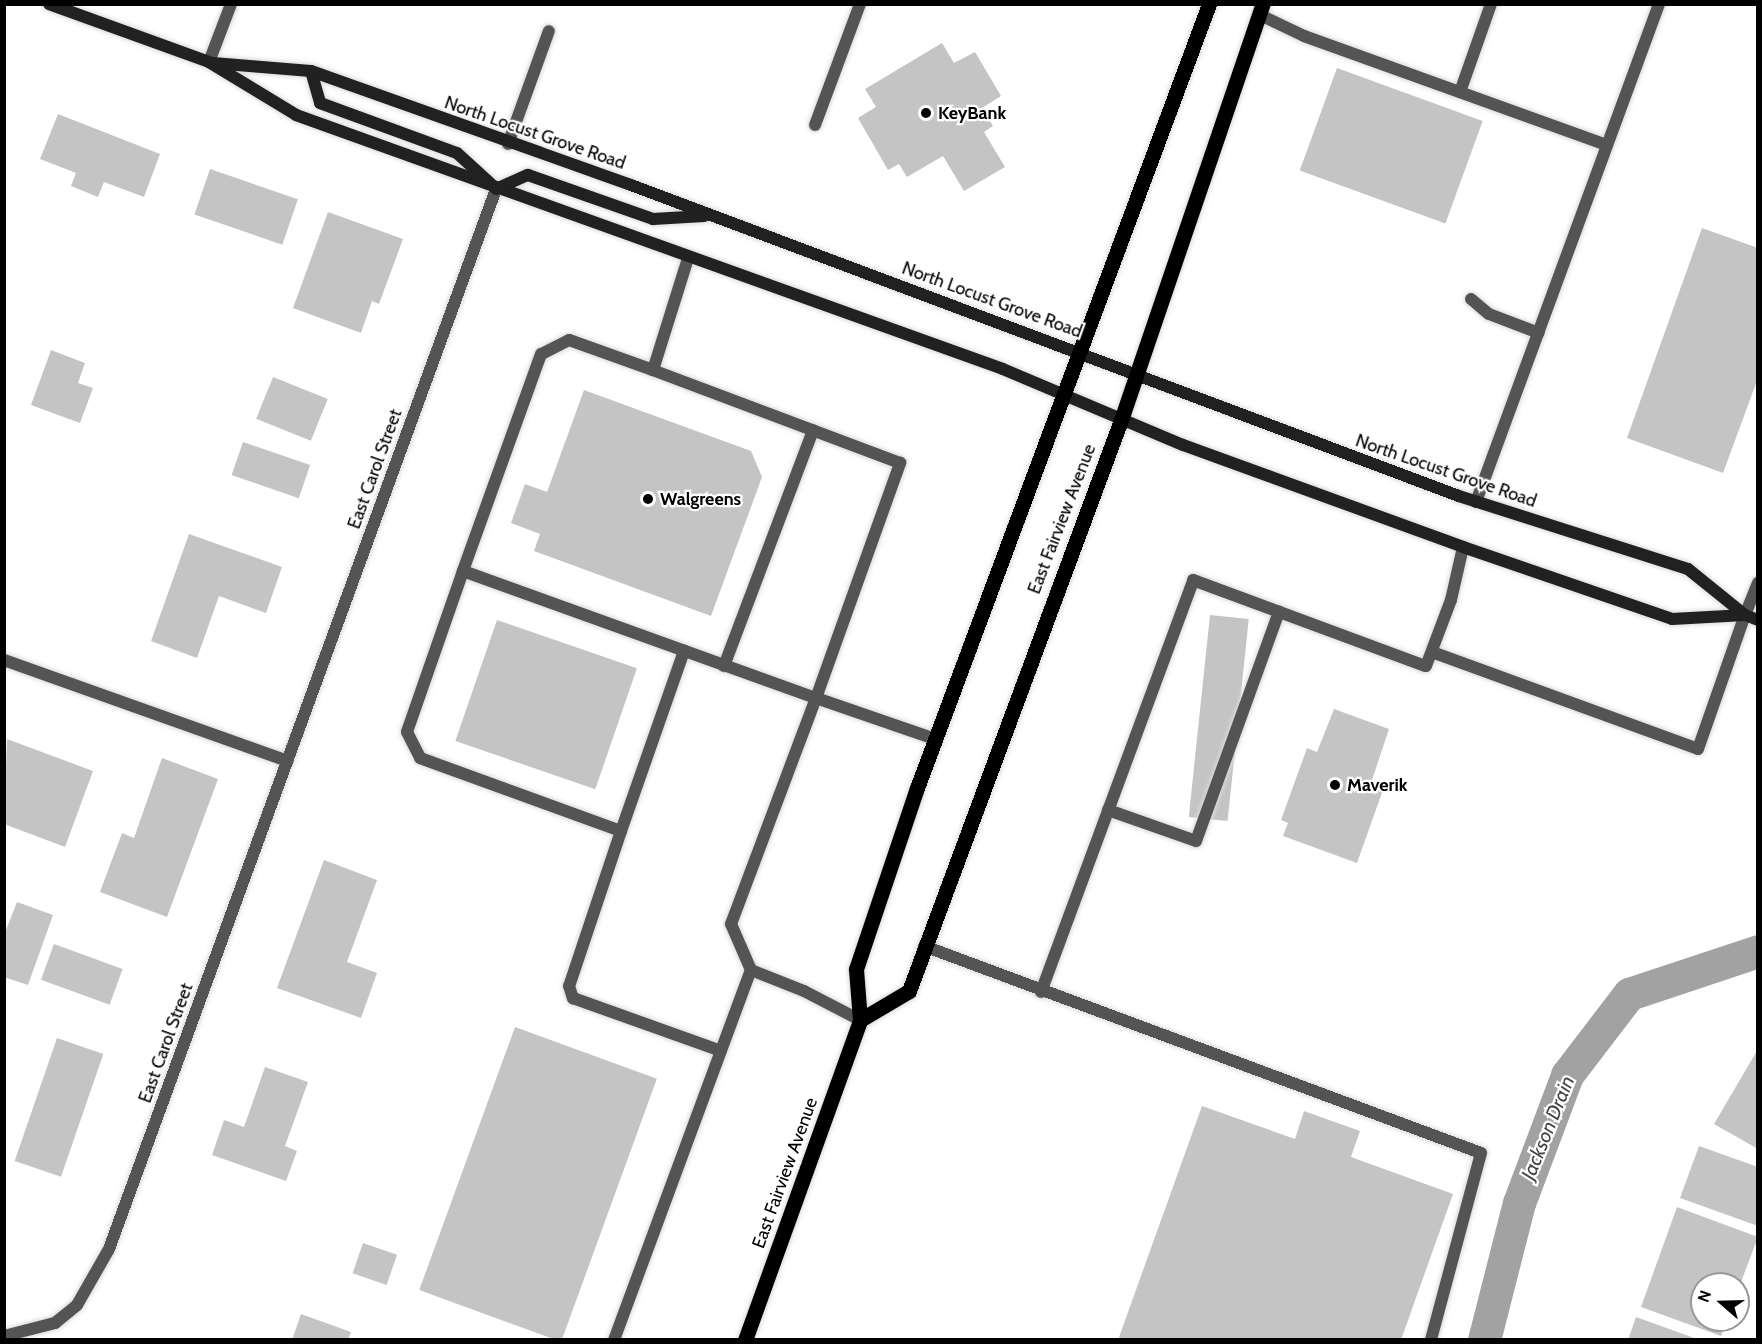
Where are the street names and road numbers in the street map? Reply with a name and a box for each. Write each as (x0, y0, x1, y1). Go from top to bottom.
street label: North Locust Grove Road (442, 92, 628, 174)
street label: North Locust Grove Road (899, 257, 1085, 343)
street label: East Carol Street (343, 406, 407, 532)
street label: North Locust Grove Road (1353, 430, 1539, 512)
street label: East Fairview Avenue (1023, 441, 1101, 597)
street label: East Carol Street (134, 980, 198, 1106)
street label: East Fairview Avenue (748, 1095, 822, 1251)

